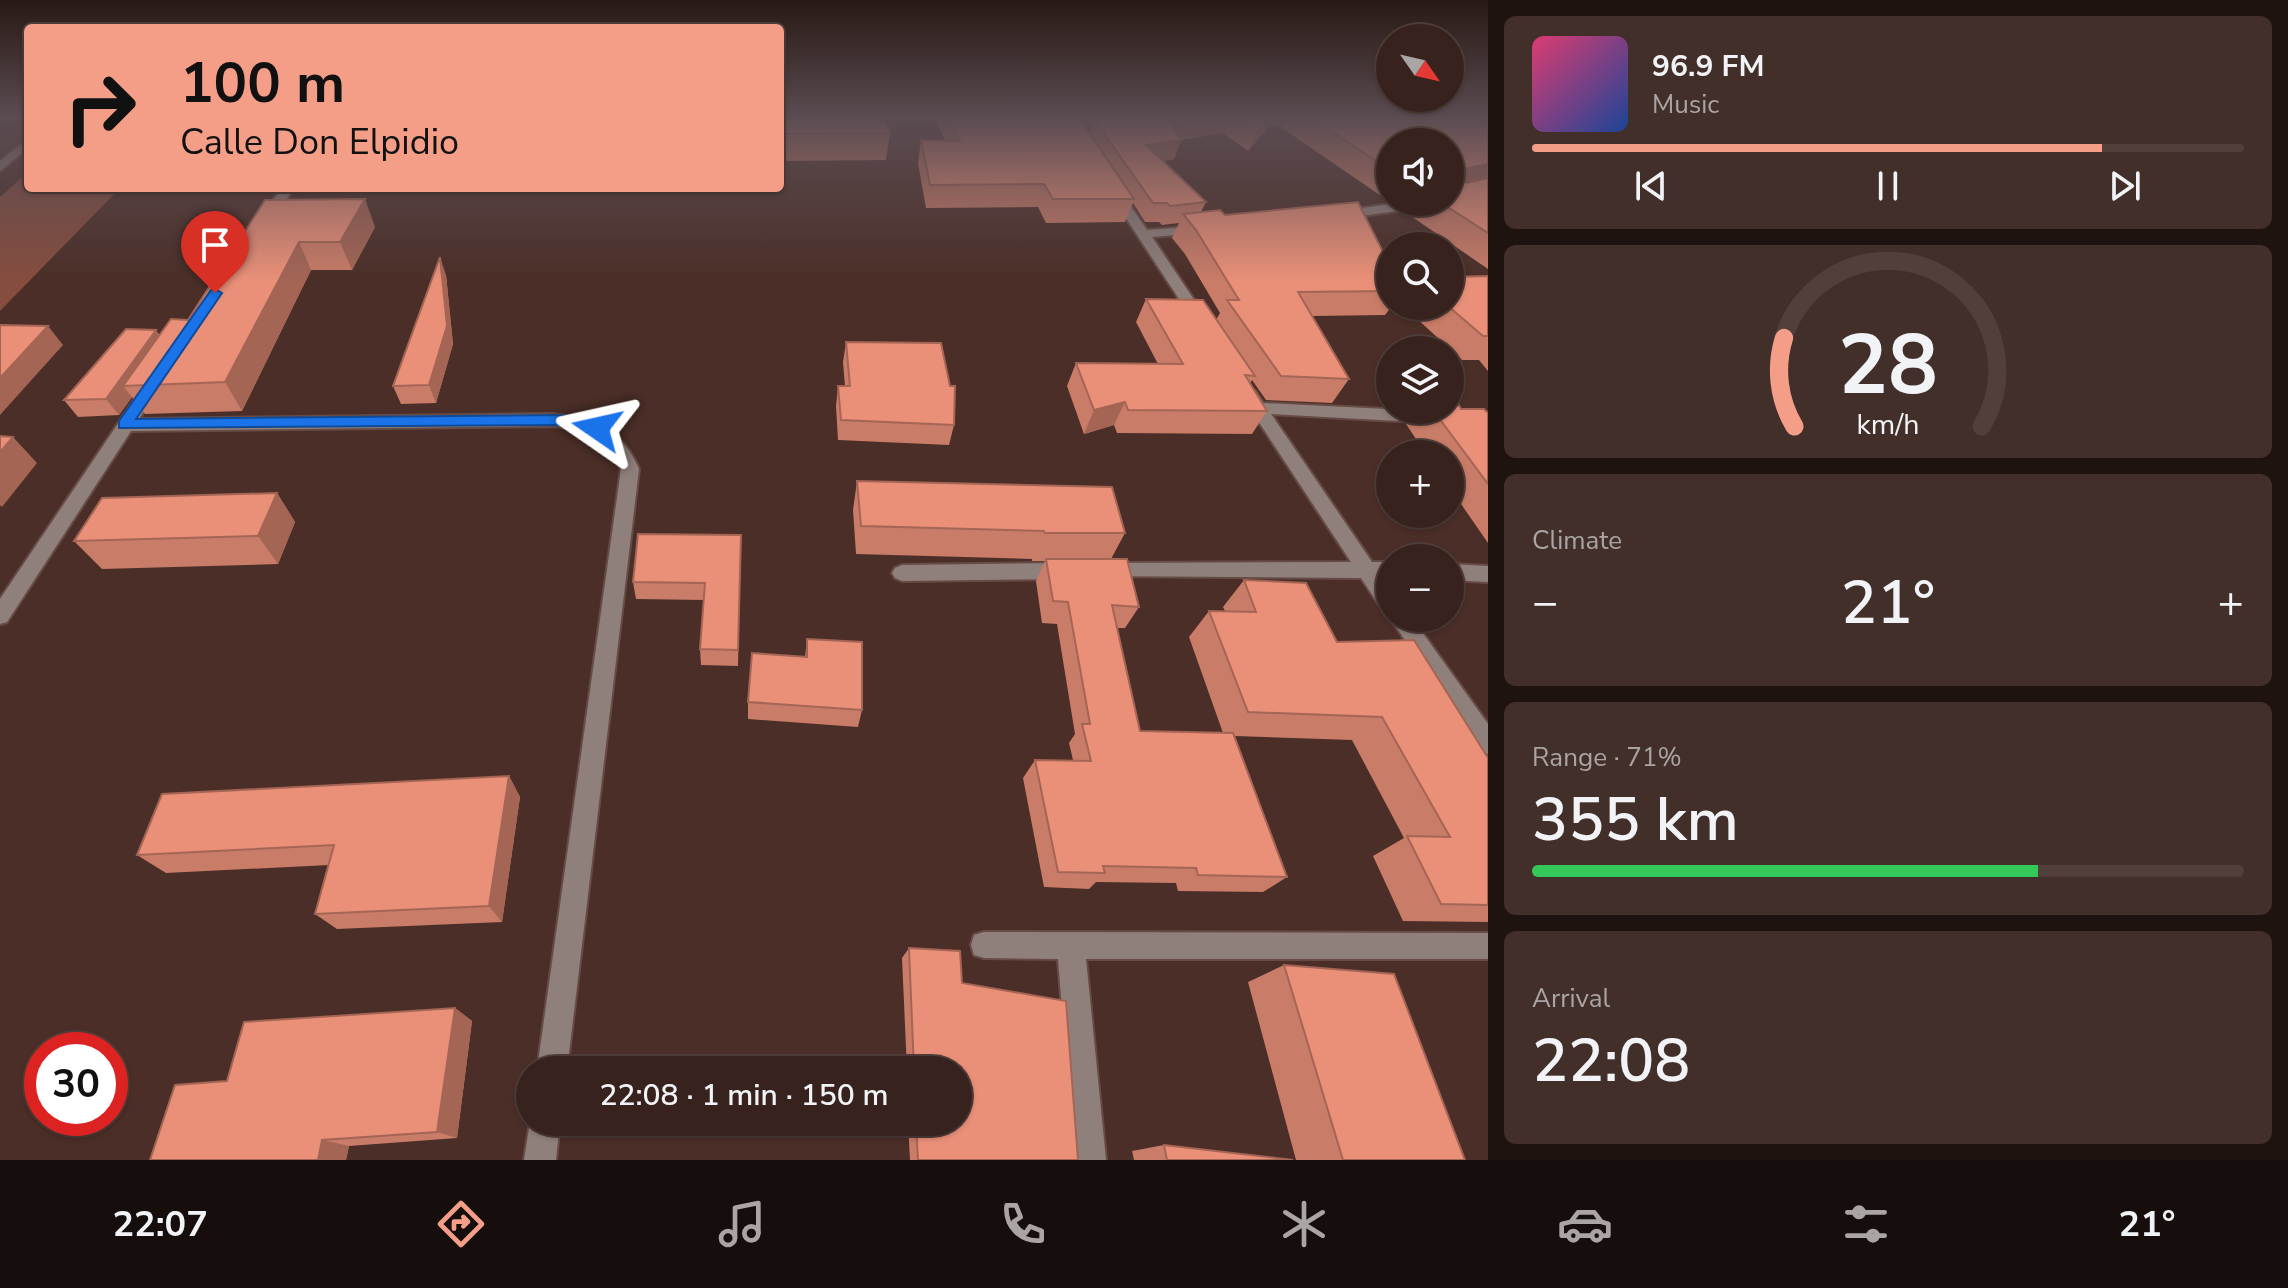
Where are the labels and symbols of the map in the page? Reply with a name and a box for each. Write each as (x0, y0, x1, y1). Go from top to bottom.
north arrow (1376, 24, 1464, 112)
pin (181, 211, 249, 293)
position arrow (555, 386, 639, 470)
speed limit sign: 30 (24, 1032, 128, 1136)

